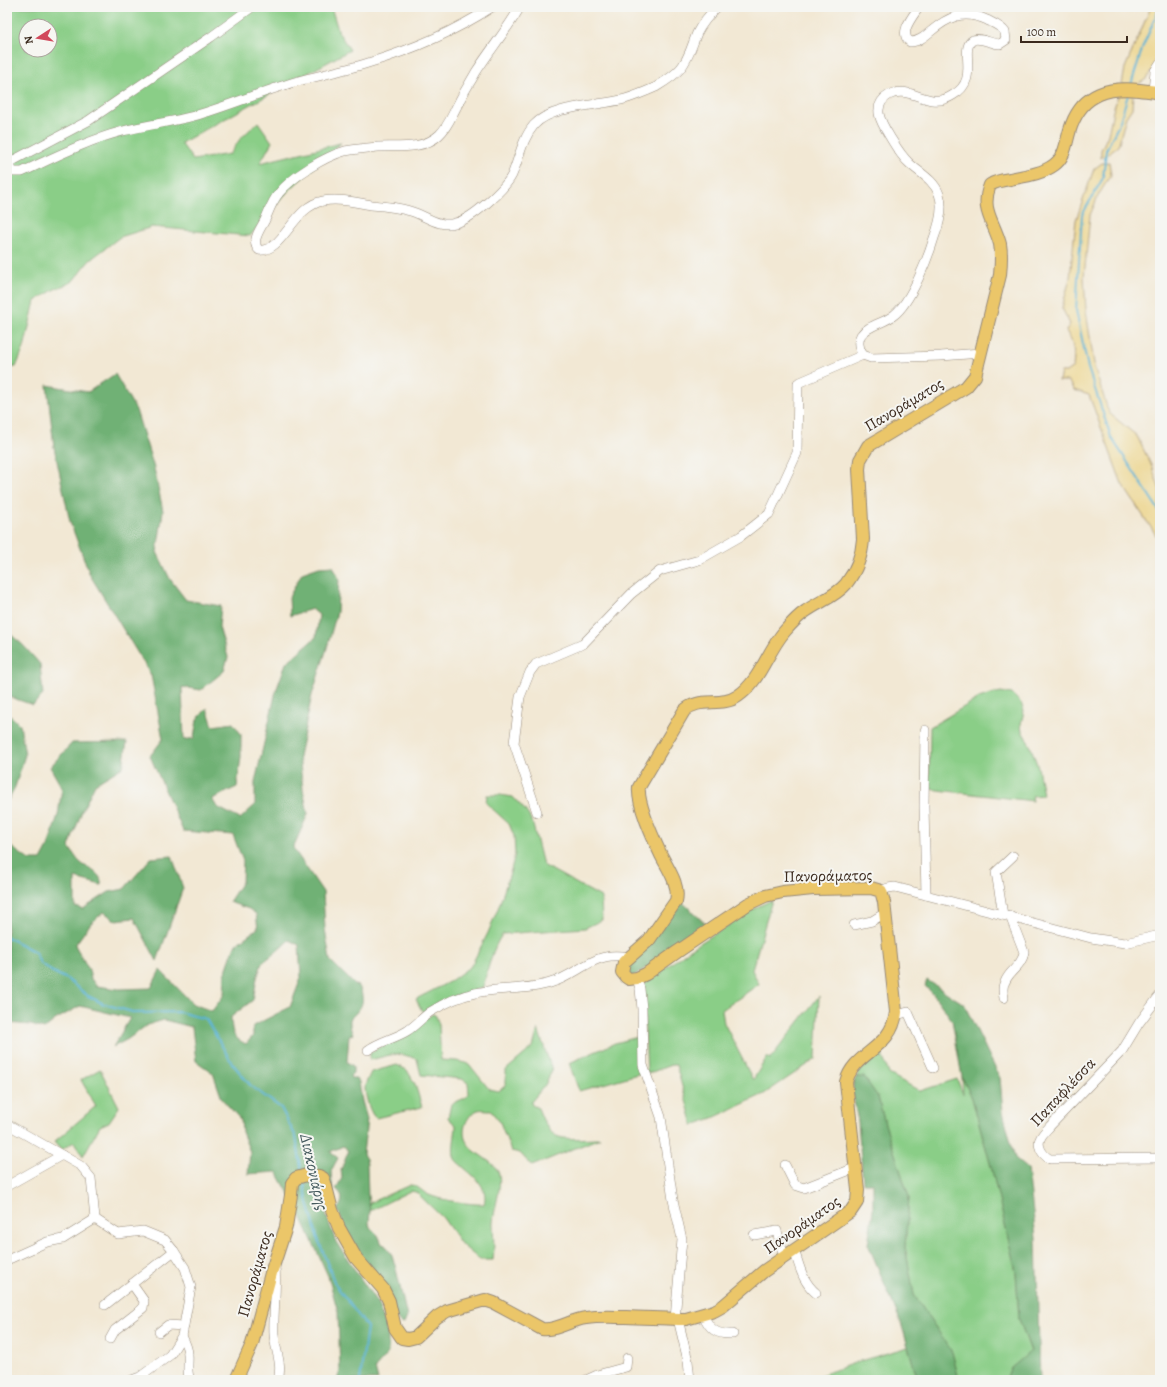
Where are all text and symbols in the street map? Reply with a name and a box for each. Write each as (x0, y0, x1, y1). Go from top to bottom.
north arrow (18, 18, 58, 58)
scale bar (1021, 18, 1127, 44)
text: 100 m (1027, 24, 1056, 40)
text: N (21, 34, 37, 45)
street label: Πανοράματος (860, 373, 948, 437)
street label: Πανοράματος (783, 864, 873, 888)
street label: Παπαφλέσσα (1025, 1052, 1101, 1131)
water label: Διακονιάρης (294, 1131, 334, 1213)
street label: Πανοράματος (759, 1190, 845, 1259)
street label: Πανοράματος (232, 1228, 278, 1320)

